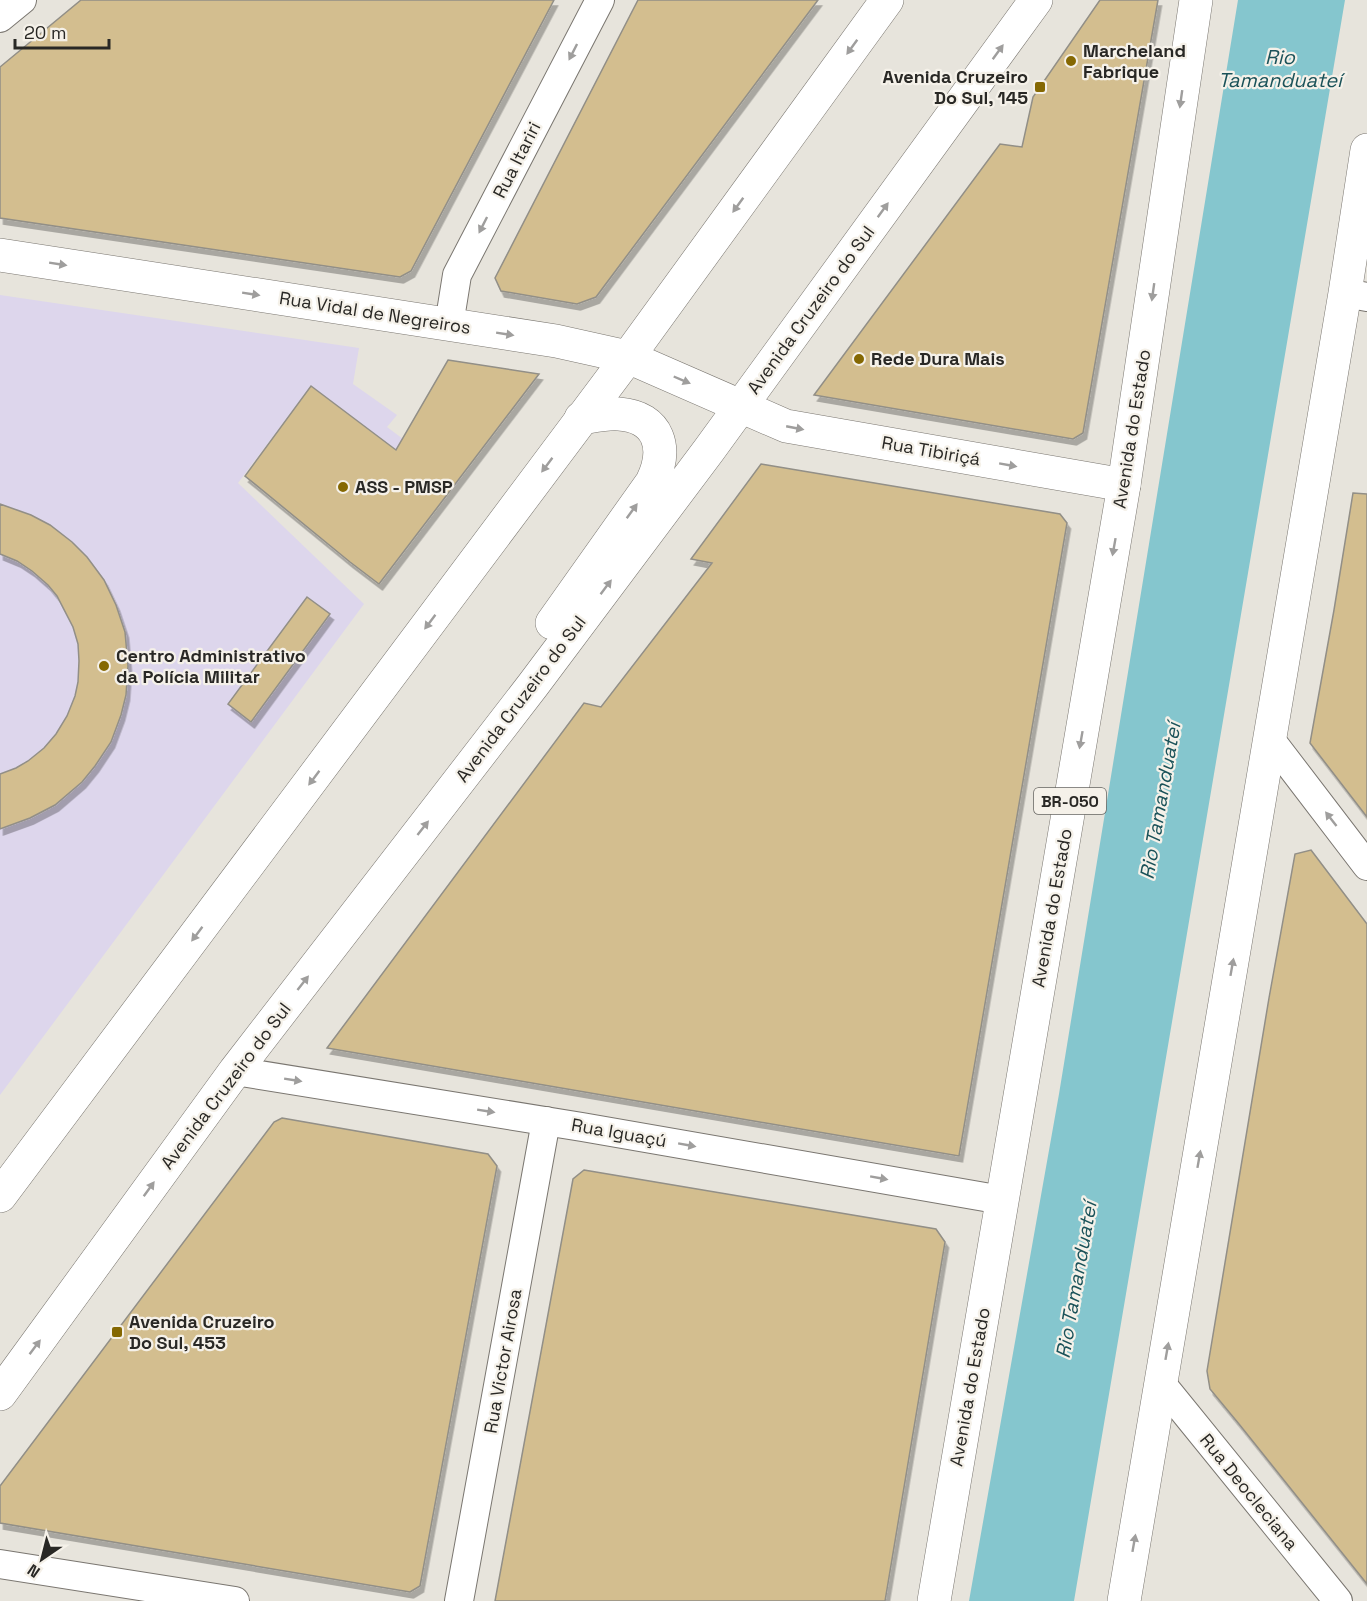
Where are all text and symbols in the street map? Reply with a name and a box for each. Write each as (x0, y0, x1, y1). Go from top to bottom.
scale bar (15, 12, 110, 50)
text: 20 m (24, 21, 67, 44)
place label: Marcheland Fabrique (1083, 39, 1186, 83)
one-way arrow (847, 40, 859, 55)
one-way arrow (568, 44, 578, 61)
water label: Rio Tamanduateí (1218, 44, 1346, 93)
one-way arrow (992, 45, 1004, 61)
marker: Marcheland Fabrique (1064, 54, 1078, 68)
place label: Avenida Cruzeiro Do Sul, 145 (882, 65, 1028, 109)
marker: Avenida Cruzeiro Do Sul, 145 (1033, 80, 1047, 94)
one-way arrow (1177, 90, 1186, 109)
street label: Rua Itariri (488, 118, 546, 202)
one-way arrow (732, 197, 744, 213)
one-way arrow (877, 203, 889, 219)
one-way arrow (478, 217, 488, 234)
street label: Avenida Cruzeiro do Sul (742, 221, 879, 398)
one-way arrow (48, 260, 67, 269)
one-way arrow (1148, 283, 1157, 302)
street label: Rua Vidal de Negreiros (278, 286, 472, 339)
one-way arrow (241, 290, 260, 299)
one-way arrow (496, 329, 515, 338)
place label: Rede Dura Mais (871, 347, 1005, 370)
street label: Avenida do Estado (1108, 348, 1155, 510)
marker: Rede Dura Mais (852, 352, 866, 366)
one-way arrow (673, 376, 691, 385)
one-way arrow (786, 423, 805, 432)
street label: Rua Tibiriçá (880, 430, 982, 471)
one-way arrow (541, 458, 553, 473)
one-way arrow (999, 461, 1018, 470)
place label: ASS - PMSP (355, 475, 453, 498)
marker: ASS - PMSP (336, 480, 350, 494)
one-way arrow (626, 503, 638, 519)
one-way arrow (1109, 538, 1118, 557)
one-way arrow (600, 580, 612, 596)
street label: Avenida Cruzeiro do Sul (450, 611, 591, 786)
one-way arrow (425, 614, 437, 629)
place label: Centro Administrativo da Polícia Militar (116, 644, 306, 688)
marker: Centro Administrativo da Polícia Militar (97, 659, 111, 673)
water label: Rio Tamanduateí (1133, 717, 1187, 881)
one-way arrow (1076, 730, 1085, 749)
one-way arrow (308, 770, 320, 786)
road number: BR-050 (1034, 788, 1106, 814)
one-way arrow (1326, 812, 1338, 827)
one-way arrow (416, 821, 428, 836)
street label: Avenida do Estado (1026, 827, 1077, 989)
one-way arrow (190, 926, 203, 942)
one-way arrow (1228, 957, 1237, 976)
one-way arrow (297, 975, 309, 990)
street label: Avenida Cruzeiro do Sul (155, 998, 296, 1173)
one-way arrow (284, 1076, 303, 1085)
one-way arrow (476, 1107, 495, 1116)
street label: Rua Iguaçú (570, 1113, 668, 1152)
one-way arrow (678, 1141, 697, 1150)
one-way arrow (1195, 1149, 1204, 1168)
one-way arrow (870, 1174, 889, 1183)
one-way arrow (143, 1182, 155, 1198)
water label: Rio Tamanduateí (1049, 1196, 1103, 1360)
street label: Rua Victor Airosa (478, 1287, 527, 1435)
street label: Avenida do Estado (944, 1306, 995, 1468)
place label: Avenida Cruzeiro Do Sul, 453 (129, 1310, 275, 1354)
marker: Avenida Cruzeiro Do Sul, 453 (110, 1325, 124, 1339)
one-way arrow (29, 1340, 41, 1356)
one-way arrow (1163, 1341, 1172, 1360)
street label: Rua Deocleciana (1195, 1429, 1304, 1555)
north arrow (12, 1529, 72, 1589)
one-way arrow (1130, 1534, 1139, 1553)
text: N (23, 1559, 44, 1583)

